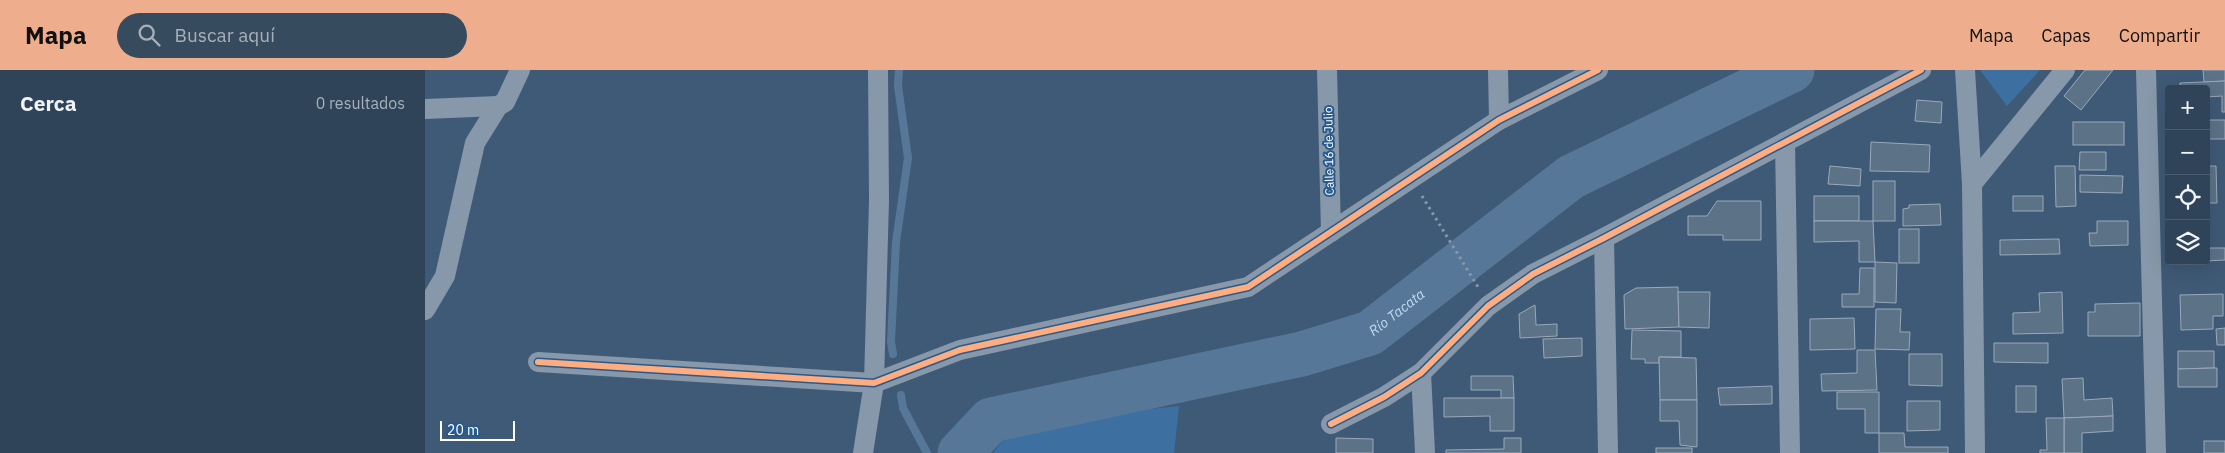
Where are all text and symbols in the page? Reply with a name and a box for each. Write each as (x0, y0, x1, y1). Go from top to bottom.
search box (117, 13, 467, 58)
text: Mapa (25, 19, 87, 51)
icon: search (135, 21, 163, 49)
text: Buscar aquí (175, 23, 275, 47)
text: Mapa (1969, 24, 2013, 47)
text: Capas (2041, 24, 2091, 47)
text: Compartir (2119, 24, 2200, 47)
map controls (2165, 85, 2210, 265)
button: + (2165, 85, 2210, 130)
text: Cerca (20, 89, 77, 117)
text: 0 resultados (316, 93, 405, 113)
street label: Calle 16 de Julio (1320, 106, 1337, 196)
button: − (2165, 130, 2210, 175)
button: locate (2165, 175, 2210, 220)
button: layers (2165, 220, 2210, 265)
water label: Río Tacata (1365, 285, 1428, 340)
scale bar (440, 418, 515, 441)
text: 20 m (447, 421, 479, 439)

